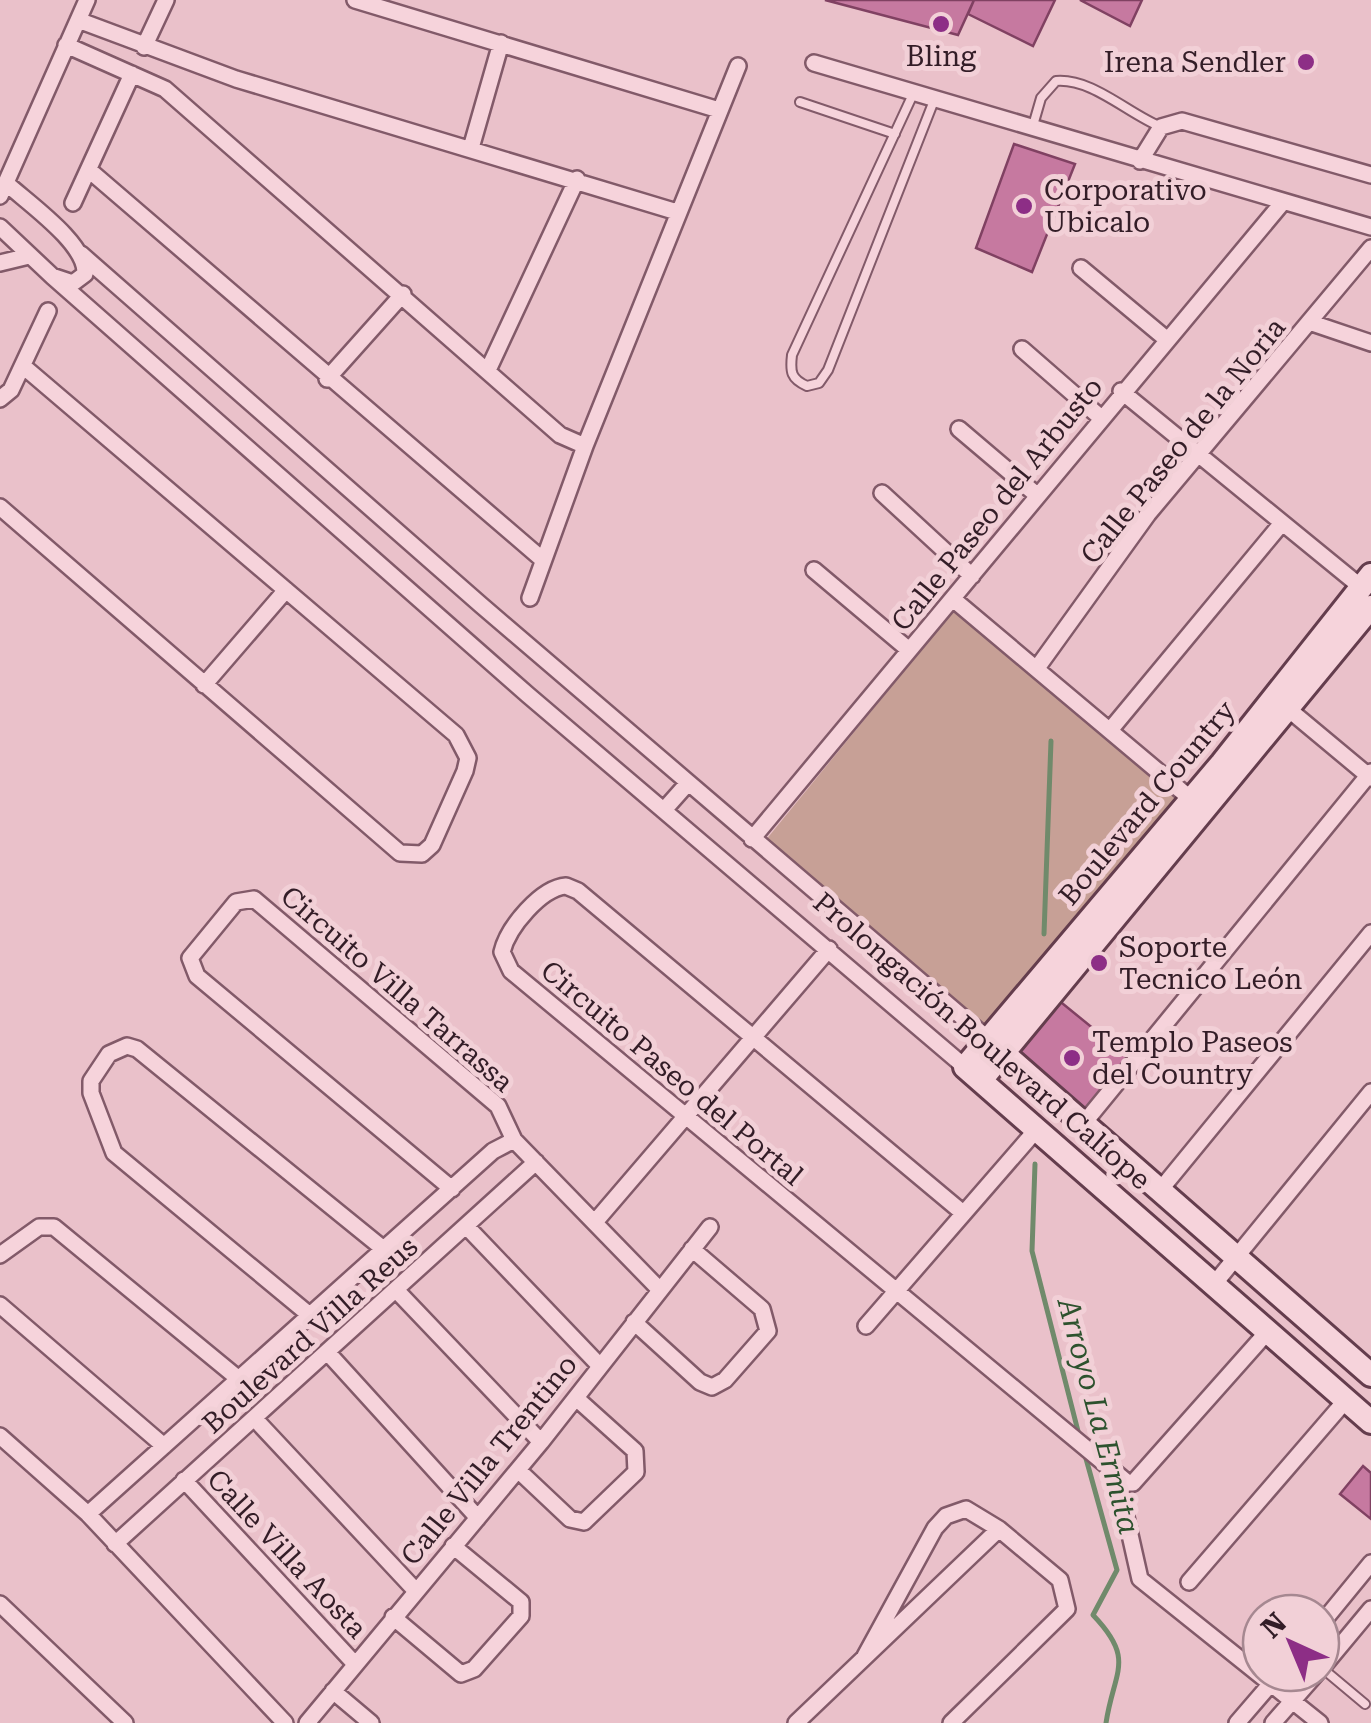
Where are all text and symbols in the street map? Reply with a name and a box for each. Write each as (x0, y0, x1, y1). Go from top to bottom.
marker: Bling (930, 13, 952, 35)
place label: Bling (906, 40, 976, 73)
place label: Irena Sendler (1104, 46, 1286, 79)
marker: Irena Sendler (1295, 51, 1317, 73)
place label: Corporativo Ubicalo (1044, 174, 1207, 239)
marker: Corporativo Ubicalo (1013, 195, 1035, 217)
street label: Calle Paseo de la Noria (1074, 311, 1292, 571)
street label: Calle Paseo del Arbusto (885, 371, 1109, 637)
street label: Boulevard Country (1052, 694, 1242, 912)
street label: Circuito Villa Tarrassa (274, 879, 520, 1099)
street label: Prolongación Boulevard Calíope (807, 886, 1157, 1196)
place label: Soporte Tecnico León (1119, 931, 1302, 996)
marker: Soporte Tecnico León (1088, 952, 1110, 974)
street label: Circuito Paseo del Portal (534, 954, 810, 1192)
place label: Templo Paseos del Country (1092, 1026, 1293, 1091)
marker: Templo Paseos del Country (1061, 1047, 1083, 1069)
street label: Boulevard Villa Reus (196, 1230, 424, 1440)
water label: Arroyo La Ermita (1050, 1292, 1147, 1538)
street label: Calle Villa Trentino (394, 1348, 584, 1572)
street label: Calle Villa Aosta (200, 1463, 374, 1645)
north arrow (1241, 1593, 1341, 1693)
text: N (1255, 1606, 1293, 1645)

